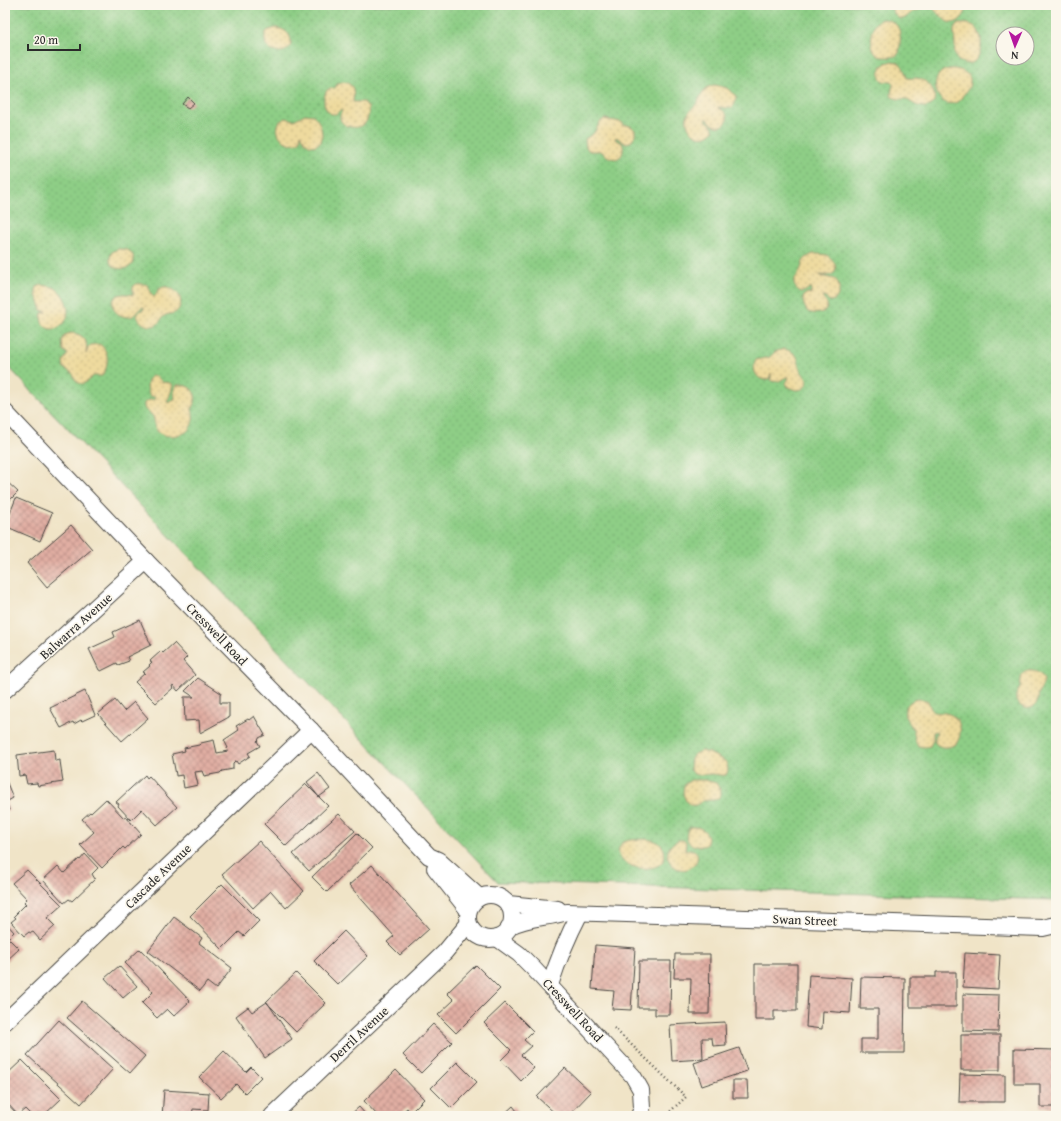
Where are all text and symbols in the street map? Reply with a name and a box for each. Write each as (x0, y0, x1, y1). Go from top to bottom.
scale bar (28, 26, 80, 52)
north arrow (995, 26, 1035, 66)
text: 20 m (34, 31, 58, 48)
text: N (1010, 48, 1019, 64)
street label: Balwarra Avenue (35, 588, 117, 664)
street label: Cresswell Road (182, 598, 252, 670)
street label: Cascade Avenue (120, 839, 196, 913)
street label: Swan Street (772, 909, 838, 931)
street label: Cresswell Road (538, 974, 608, 1046)
street label: Derril Avenue (325, 1002, 393, 1066)

